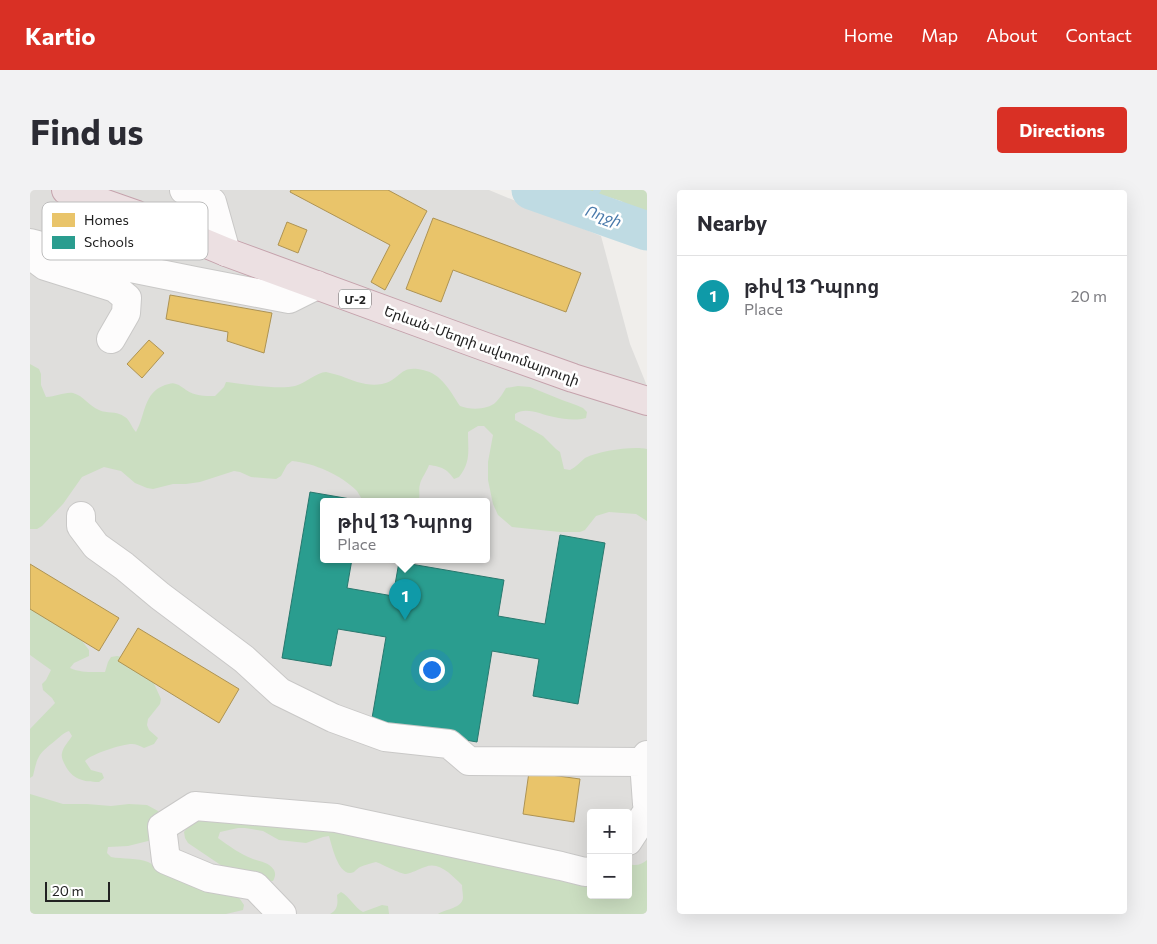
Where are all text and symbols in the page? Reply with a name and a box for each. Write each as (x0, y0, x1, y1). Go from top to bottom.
text: Kartio (25, 21, 95, 50)
text: Home (844, 24, 893, 46)
text: Map (921, 24, 958, 46)
text: About (986, 24, 1038, 46)
text: Contact (1066, 24, 1132, 46)
button: Directions (997, 107, 1127, 153)
text: Find us (30, 109, 144, 152)
water label: Ողջի (582, 200, 624, 231)
legend (42, 202, 208, 260)
text: Nearby (697, 210, 767, 235)
text: Homes (84, 211, 129, 228)
text: Schools (84, 233, 134, 250)
text: թիվ 13 Դպրոց (744, 274, 879, 297)
text: 1 (709, 286, 717, 305)
text: 20 m (1071, 286, 1107, 305)
road number: Մ-2 (339, 290, 371, 308)
text: Place (744, 299, 783, 318)
street label: Երևան-Մեղրի ավտոմայրուղի (382, 302, 582, 388)
popup (320, 498, 490, 563)
text: թիվ 13 Դպրոց (337, 509, 473, 532)
text: Place (337, 534, 376, 553)
pin: 1 (389, 579, 421, 620)
your location (419, 657, 445, 683)
map controls (587, 809, 632, 899)
button: + (587, 809, 632, 854)
button: − (587, 854, 632, 899)
scale bar (45, 879, 110, 902)
text: 20 m (52, 882, 84, 899)

